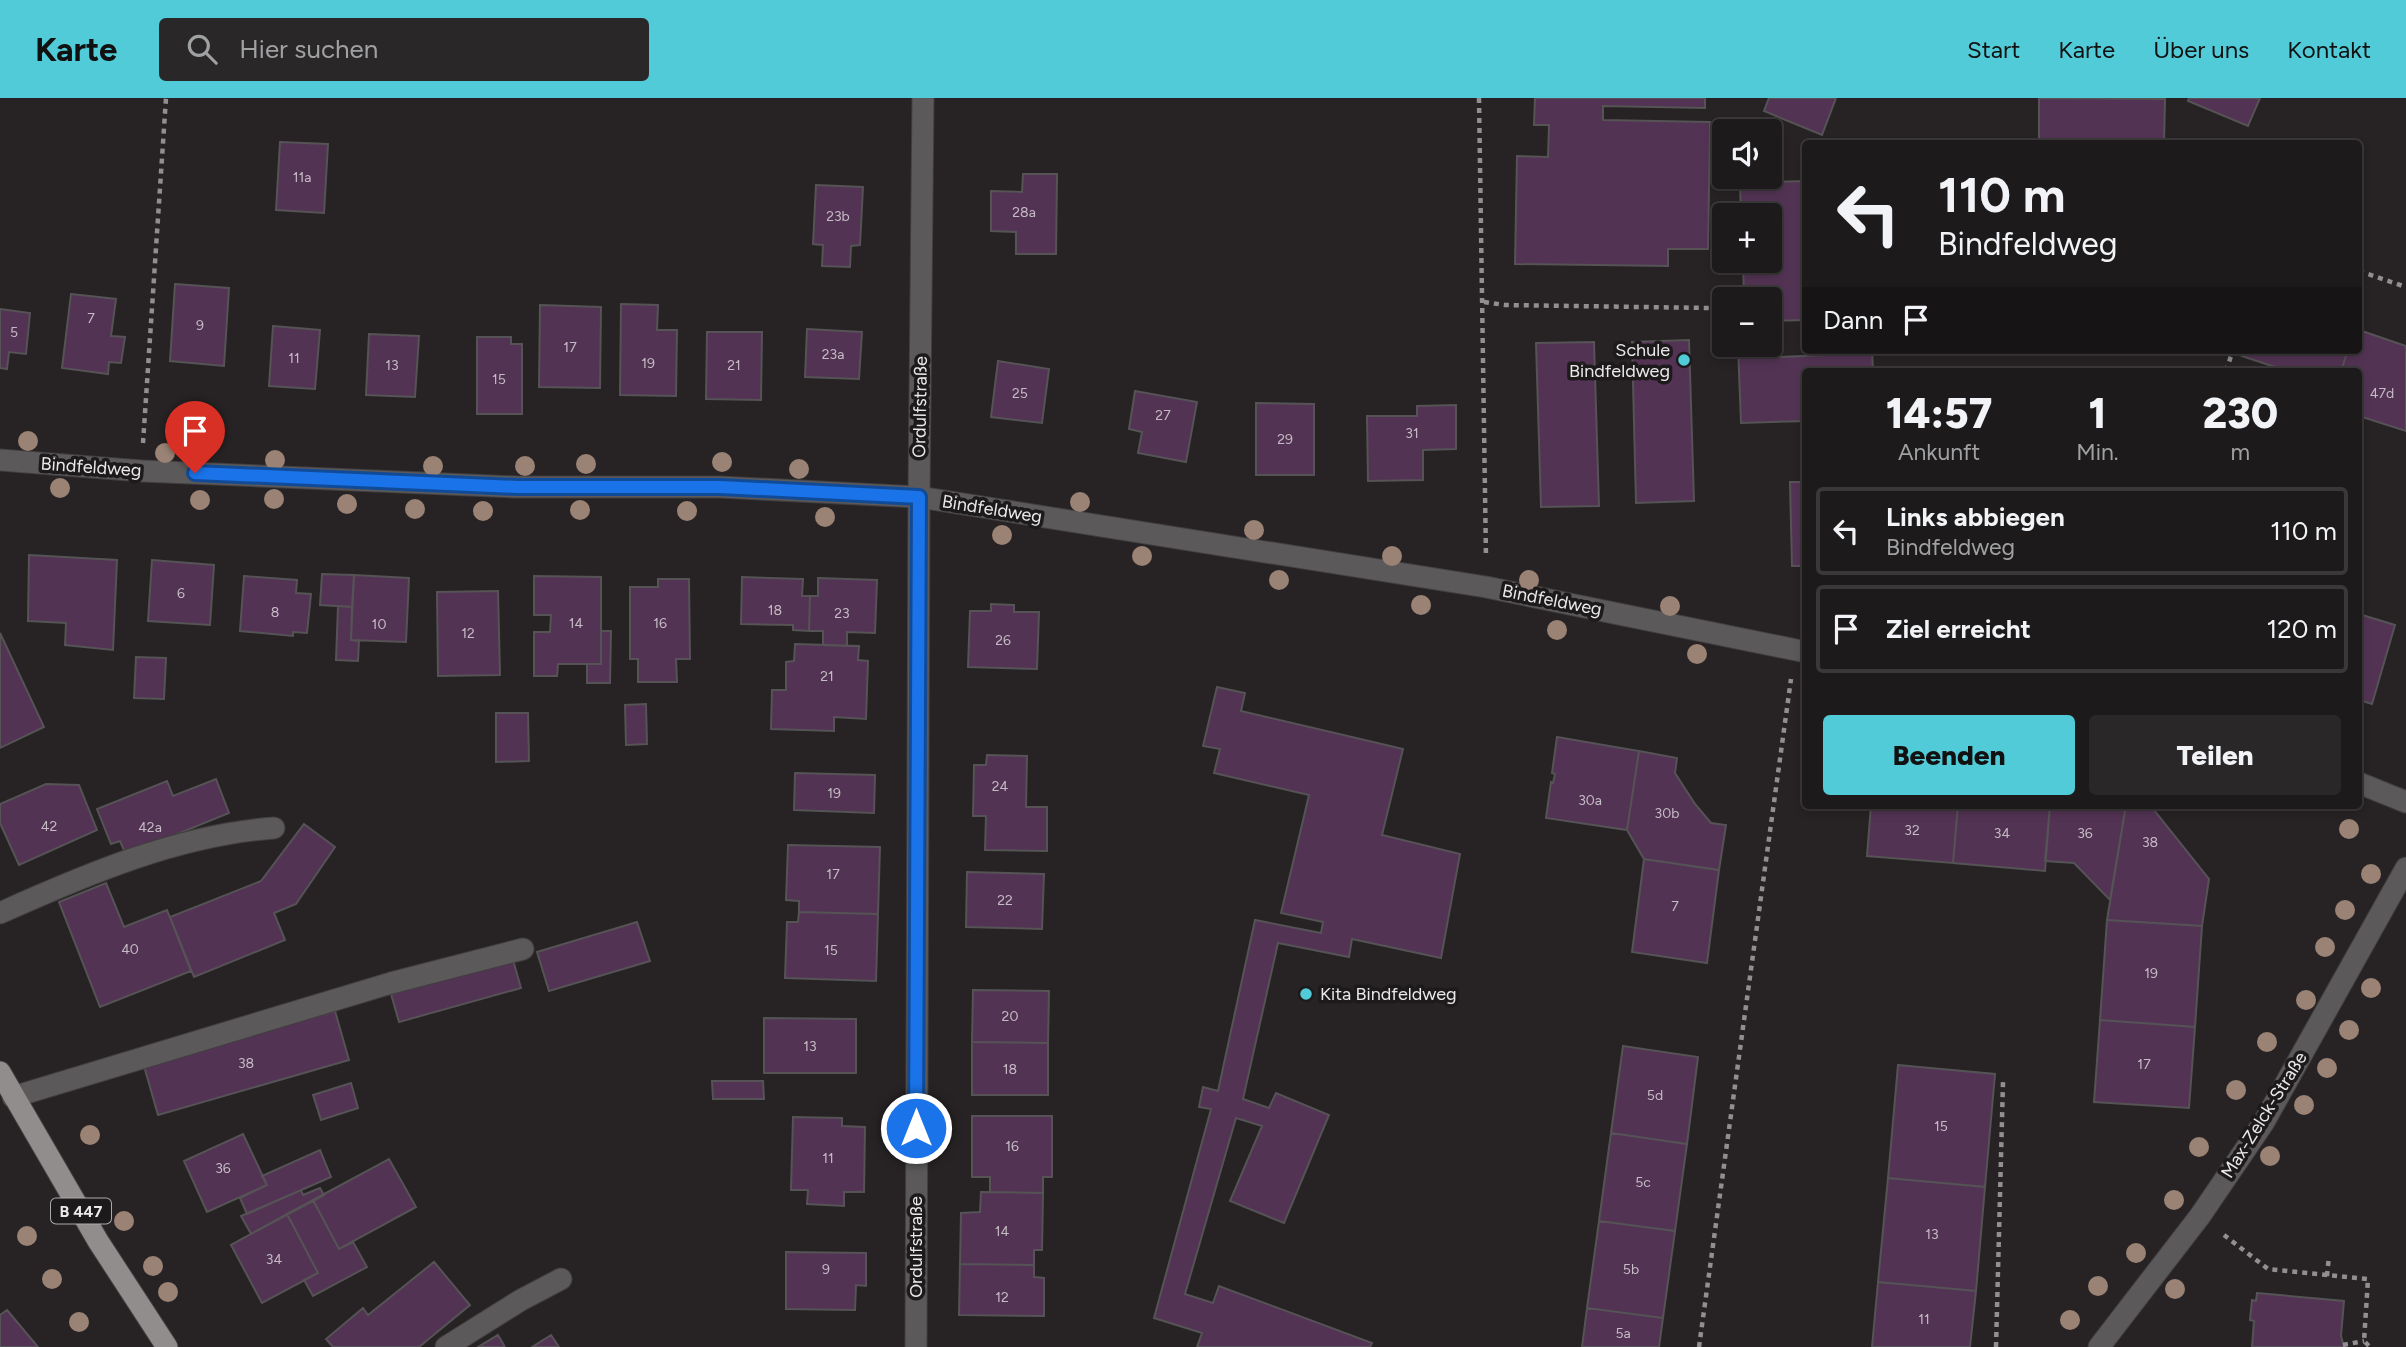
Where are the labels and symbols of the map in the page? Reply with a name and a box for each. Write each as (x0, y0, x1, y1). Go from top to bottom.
house number: 11a (293, 169, 311, 186)
house number: 28a (1012, 204, 1036, 221)
house number: 23b (826, 208, 850, 225)
house number: 7 (87, 310, 95, 327)
house number: 9 (196, 317, 204, 334)
house number: 5 (10, 324, 18, 341)
house number: 17 (563, 339, 577, 356)
place label: Schule Bindfeldweg (1569, 339, 1670, 382)
house number: 23a (822, 346, 844, 363)
house number: 11 (288, 350, 300, 367)
marker: Schule Bindfeldweg (1676, 352, 1692, 368)
house number: 19 (641, 355, 655, 372)
street label: Ordulfstraße (908, 356, 932, 458)
house number: 13 (385, 357, 399, 374)
house number: 21 (727, 357, 741, 374)
house number: 15 (492, 371, 506, 388)
house number: 25 (1012, 385, 1028, 402)
house number: 47d (2370, 385, 2394, 402)
pin (165, 401, 225, 473)
house number: 27 (1155, 407, 1171, 424)
house number: 31 (1405, 425, 1419, 442)
house number: 29 (1277, 431, 1293, 448)
street label: Bindfeldweg (40, 453, 142, 481)
street label: Bindfeldweg (940, 490, 1044, 528)
street label: Bindfeldweg (1500, 580, 1604, 620)
house number: 6 (177, 585, 185, 602)
house number: 18 (768, 602, 782, 619)
house number: 8 (271, 604, 279, 621)
house number: 23 (834, 605, 850, 622)
house number: 14 (569, 615, 584, 632)
house number: 16 (653, 615, 667, 632)
house number: 10 (372, 616, 386, 633)
house number: 12 (461, 625, 475, 642)
house number: 26 (995, 632, 1011, 649)
house number: 21 (820, 668, 834, 685)
house number: 24 (992, 778, 1009, 795)
house number: 19 (827, 785, 841, 802)
house number: 30a (1578, 792, 1602, 809)
house number: 30b (1655, 805, 1679, 822)
house number: 42 (41, 818, 57, 835)
house number: 42a (138, 819, 162, 836)
house number: 32 (1904, 822, 1920, 839)
house number: 34 (1994, 825, 2010, 842)
house number: 36 (2077, 825, 2093, 842)
house number: 38 (2142, 834, 2158, 851)
house number: 17 (826, 866, 840, 883)
house number: 22 (997, 892, 1013, 909)
house number: 7 (1671, 898, 1679, 915)
house number: 40 (121, 941, 139, 958)
house number: 15 (824, 942, 838, 959)
house number: 19 (2144, 965, 2158, 982)
place label: Kita Bindfeldweg (1320, 983, 1457, 1005)
marker: Kita Bindfeldweg (1298, 986, 1314, 1002)
house number: 20 (1002, 1008, 1018, 1025)
house number: 13 (803, 1038, 817, 1055)
street label: Max-Zelck-Straße (2216, 1048, 2312, 1182)
house number: 38 (238, 1055, 254, 1072)
house number: 17 (2137, 1056, 2151, 1073)
house number: 18 (1003, 1061, 1017, 1078)
house number: 5d (1647, 1087, 1663, 1104)
position arrow (879, 1091, 953, 1165)
house number: 15 (1934, 1118, 1948, 1135)
house number: 16 (1005, 1138, 1019, 1155)
house number: 11 (822, 1150, 834, 1167)
house number: 36 (215, 1160, 231, 1177)
house number: 5c (1635, 1174, 1651, 1191)
street label: Ordulfstraße (905, 1196, 927, 1298)
road number: B 447 (51, 1198, 111, 1224)
house number: 14 (995, 1223, 1010, 1240)
house number: 13 (1925, 1226, 1939, 1243)
house number: 34 (266, 1251, 282, 1268)
house number: 9 (822, 1261, 830, 1278)
house number: 5b (1623, 1261, 1639, 1278)
house number: 12 (995, 1289, 1009, 1306)
house number: 11 (1918, 1311, 1930, 1328)
house number: 5a (1615, 1325, 1631, 1342)

